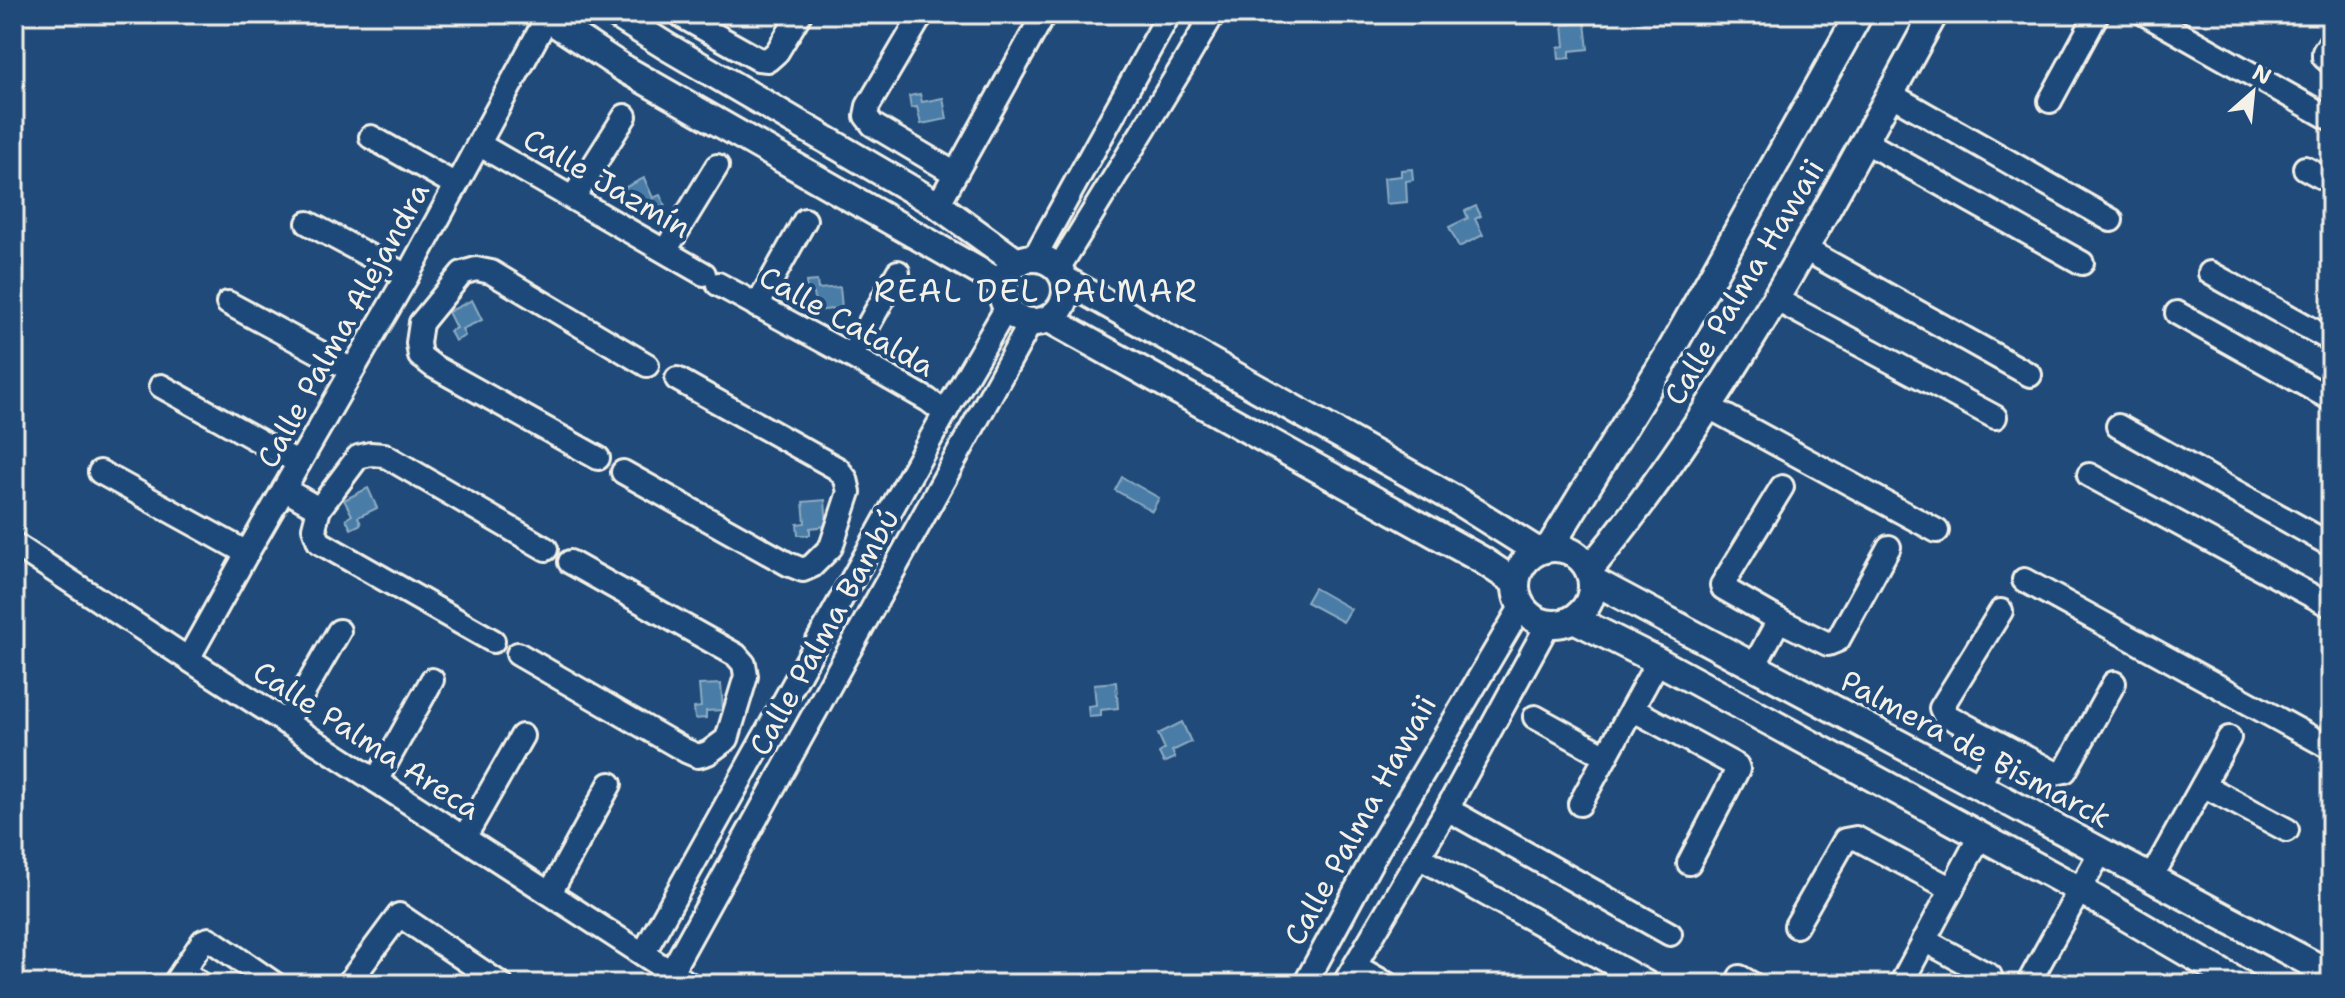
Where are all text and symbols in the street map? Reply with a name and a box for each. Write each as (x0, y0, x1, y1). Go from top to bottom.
north arrow (2213, 52, 2293, 132)
text: N (2248, 58, 2276, 92)
street label: Calle Jazmín (516, 118, 698, 248)
street label: Calle Palma Hawaii (1654, 151, 1834, 413)
street label: Calle Palma Alejandra (247, 174, 439, 475)
street label: Calle Catalda (752, 256, 943, 386)
district label: REAL DEL PALMAR (873, 269, 1199, 312)
street label: Calle Palma Bambú (739, 501, 909, 763)
street label: Calle Palma Areca (245, 651, 489, 829)
street label: Palmera de Bismarck (1833, 660, 2119, 838)
street label: Calle Palma Hawaii (1274, 687, 1446, 953)

